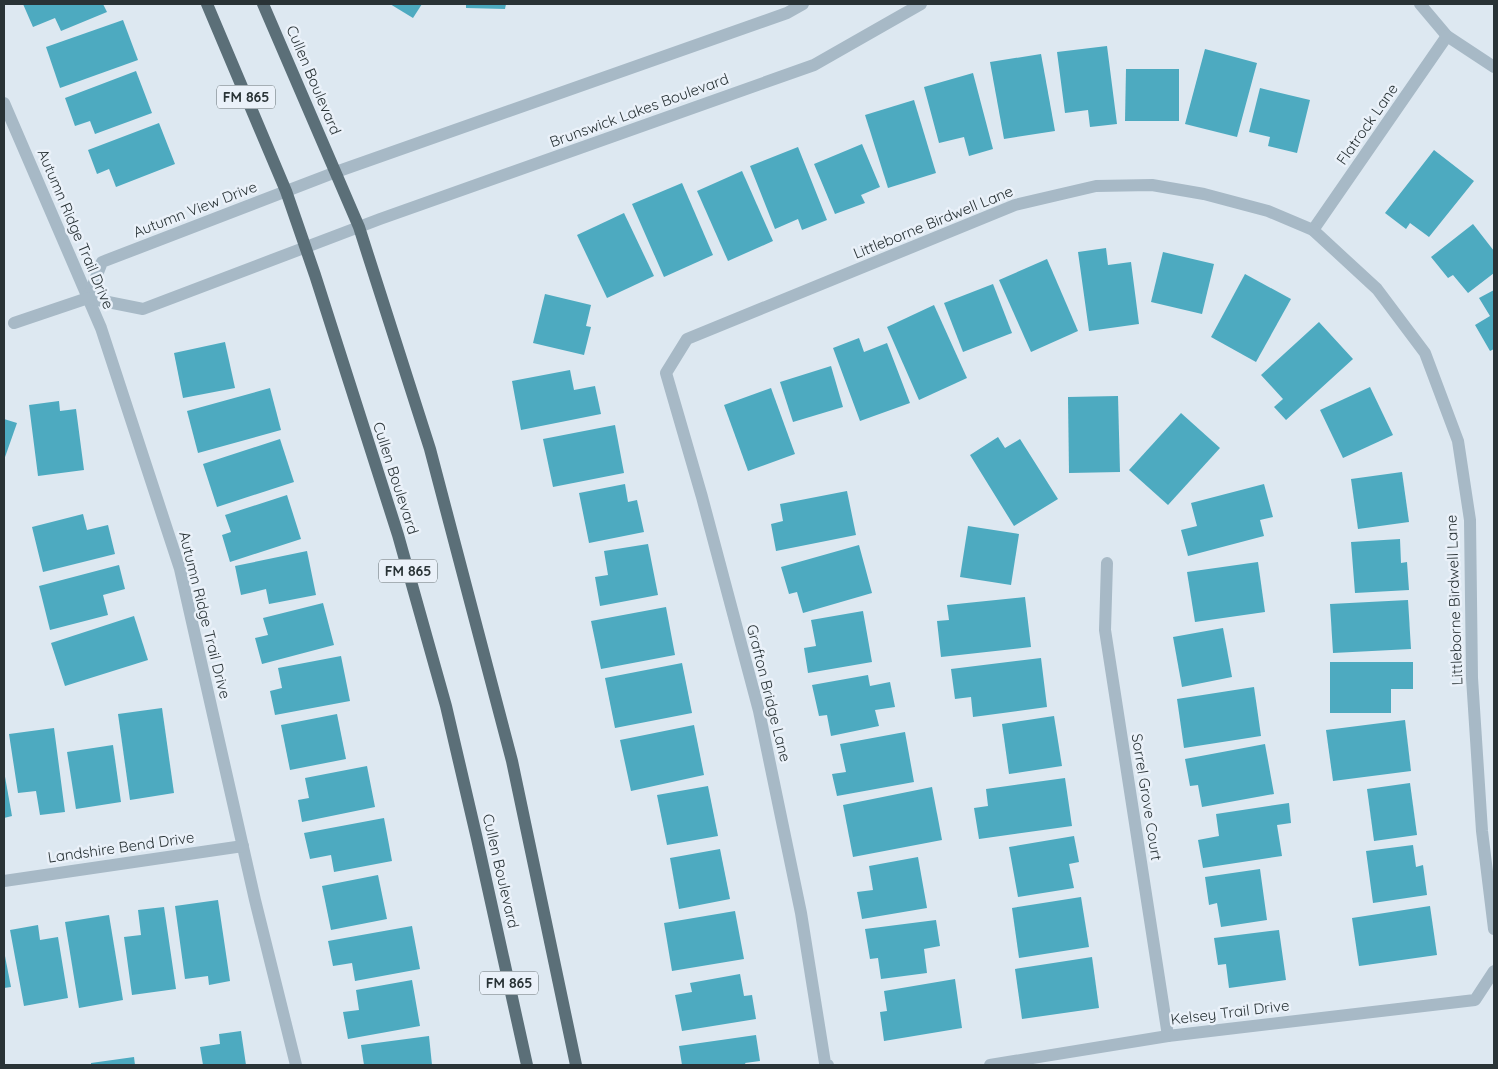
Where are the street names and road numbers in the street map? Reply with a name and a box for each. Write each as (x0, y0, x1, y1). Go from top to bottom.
street label: Cullen Boulevard (282, 22, 346, 138)
street label: Brunswick Lakes Boulevard (547, 69, 731, 151)
street label: Flatrock Lane (1332, 80, 1402, 168)
road number: FM 865 (217, 85, 275, 108)
street label: Autumn Ridge Trail Drive (34, 146, 118, 312)
street label: Autumn View Drive (130, 177, 260, 241)
street label: Littleborne Birdwell Lane (850, 181, 1016, 263)
street label: Cullen Boulevard (369, 419, 423, 537)
street label: Littleborne Birdwell Lane (1442, 514, 1466, 686)
street label: Autumn Ridge Trail Drive (175, 529, 235, 701)
road number: FM 865 (379, 560, 437, 582)
street label: Grafton Bridge Lane (743, 622, 795, 764)
street label: Sorrel Grove Court (1128, 732, 1166, 862)
street label: Cullen Boulevard (479, 812, 523, 930)
street label: Landshire Bend Drive (46, 827, 196, 867)
road number: FM 865 (480, 971, 538, 994)
street label: Kelsey Trail Drive (1170, 995, 1290, 1029)

